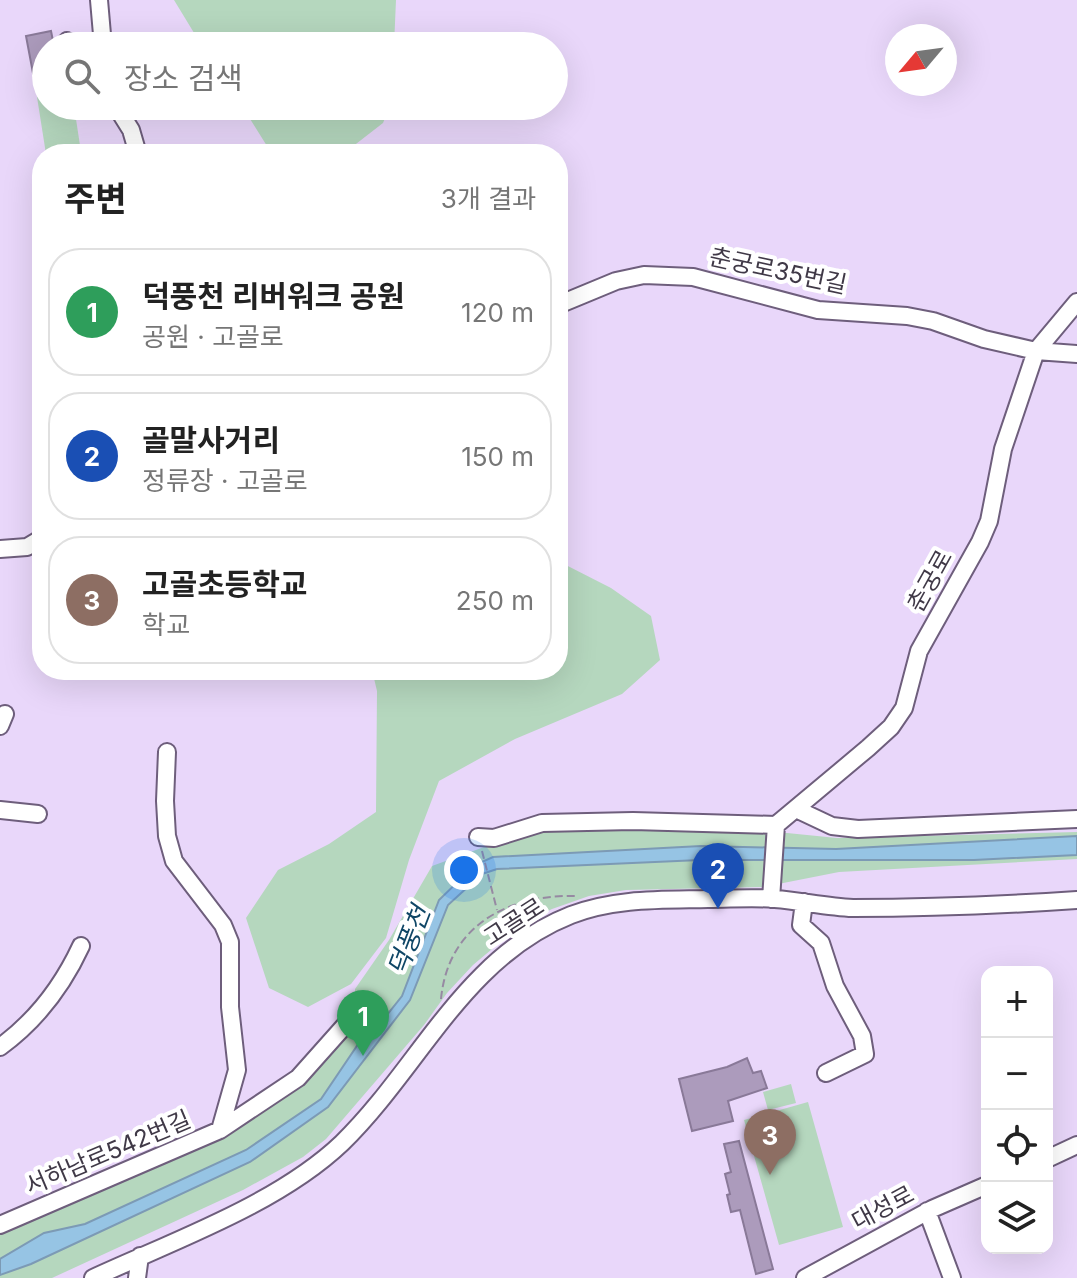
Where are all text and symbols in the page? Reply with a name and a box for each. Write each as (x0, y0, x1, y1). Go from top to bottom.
north arrow (885, 24, 957, 96)
search box (32, 32, 568, 120)
icon: search (60, 54, 104, 98)
text: 장소 검색 (124, 60, 243, 96)
text: 주변 (64, 178, 127, 219)
text: 3개 결과 (441, 183, 536, 214)
street label: 춘궁로35번길 (707, 242, 850, 299)
text: 덕풍천 리버워크 공원 (142, 278, 405, 314)
text: 1 (86, 297, 98, 328)
text: 120 m (461, 297, 534, 328)
text: 공원 · 고골로 (142, 321, 284, 352)
text: 골말사거리 (142, 422, 280, 458)
text: 2 (84, 441, 100, 472)
text: 150 m (461, 441, 534, 472)
text: 정류장 · 고골로 (142, 465, 308, 496)
street label: 춘궁로 (901, 545, 958, 617)
text: 고골초등학교 (142, 566, 308, 602)
text: 3 (84, 585, 100, 616)
text: 250 m (456, 585, 534, 616)
text: 학교 (142, 609, 190, 640)
pin: 2 (692, 843, 744, 909)
your location (444, 850, 484, 890)
street label: 고골로 (478, 891, 549, 952)
water label: 덕풍천 (381, 899, 437, 980)
map controls (981, 966, 1053, 1254)
button: + (981, 966, 1053, 1038)
pin: 1 (337, 990, 389, 1056)
button: − (981, 1038, 1053, 1110)
street label: 서하남로542번길 (21, 1105, 195, 1201)
pin: 3 (744, 1109, 796, 1175)
button: locate (981, 1110, 1053, 1182)
street label: 대성로 (847, 1179, 919, 1236)
button: layers (981, 1182, 1053, 1254)

